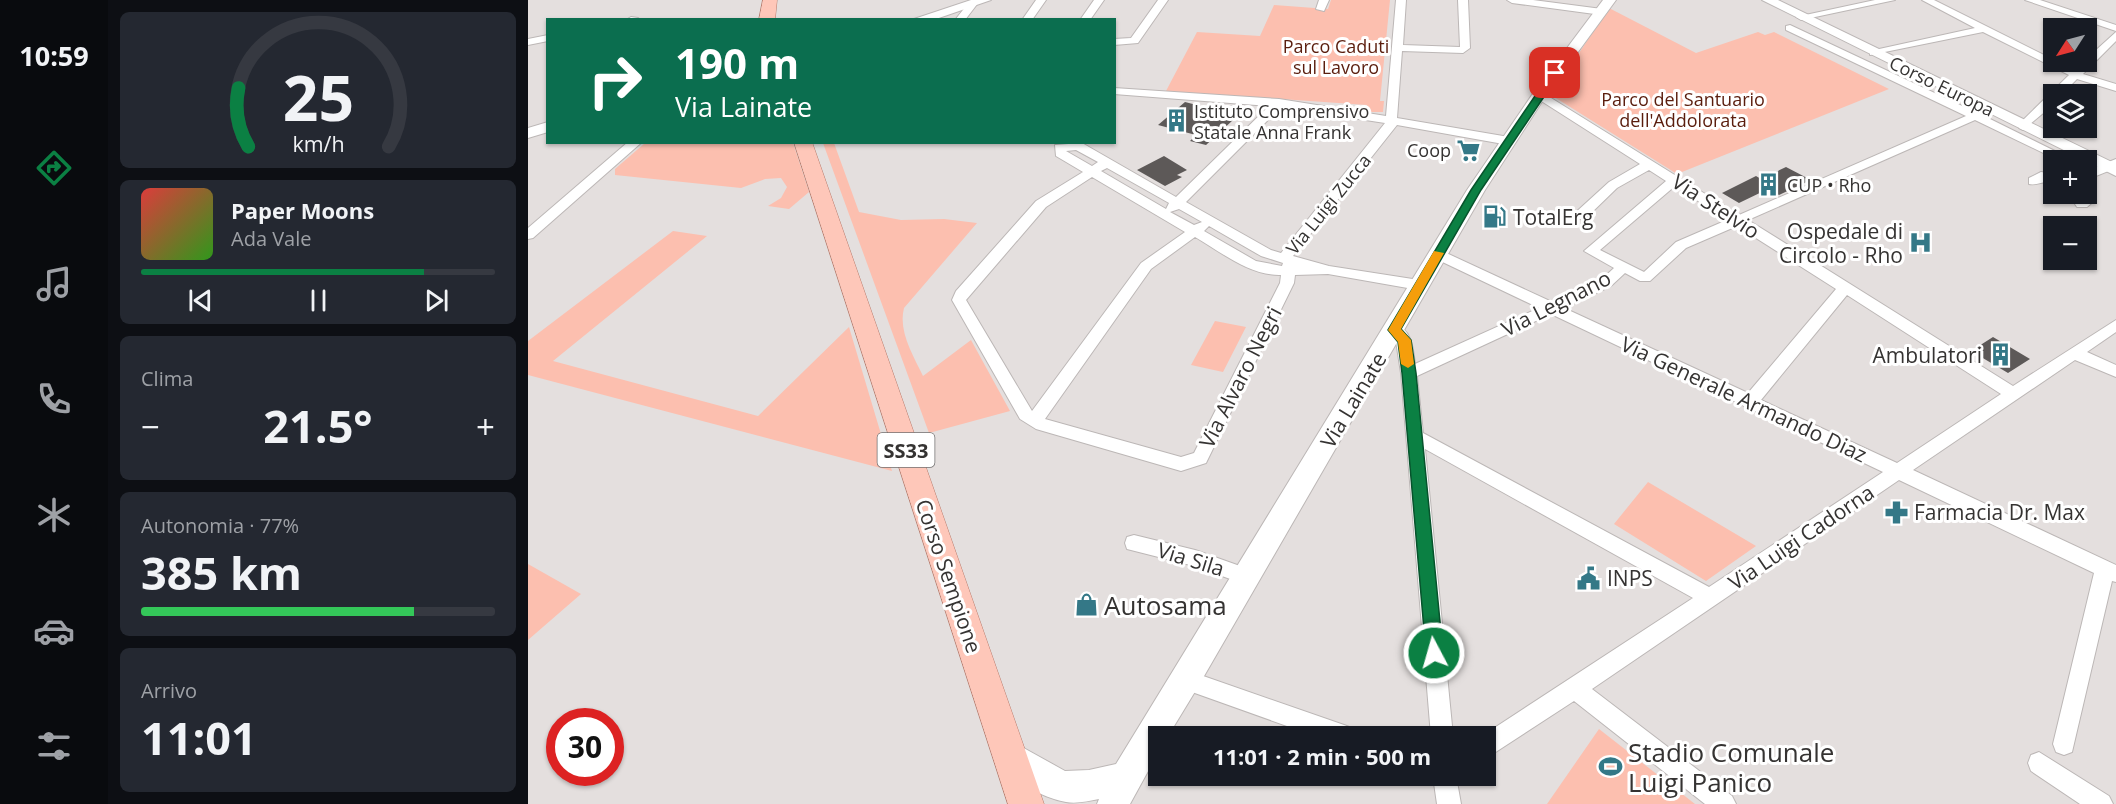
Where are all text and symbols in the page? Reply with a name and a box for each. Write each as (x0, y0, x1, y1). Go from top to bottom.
north arrow (2043, 18, 2097, 72)
map controls (2043, 18, 2097, 270)
text: 190 m (675, 34, 799, 91)
park label: Parco Caduti sul Lavoro (1283, 34, 1389, 79)
text: 10:59 (19, 37, 89, 74)
icon: right (576, 42, 654, 120)
pin (1529, 47, 1580, 98)
street label: Corso Europa (1886, 50, 1998, 122)
text: 25 (282, 54, 354, 139)
icon: arrive (1538, 56, 1571, 89)
button: layers (2043, 84, 2097, 138)
park label: Parco del Santuario dell'Addolorata (1601, 87, 1765, 132)
text: Via Lainate (675, 88, 812, 125)
place label: Istituto Comprensivo Statale Anna Frank (1194, 99, 1369, 144)
building icon: Istituto Comprensivo Statale Anna Frank (1163, 108, 1189, 134)
text: km/h (292, 129, 344, 158)
supermarket icon: Coop (1456, 137, 1482, 163)
place label: Coop (1407, 138, 1451, 162)
icon: directions (33, 147, 75, 189)
street label: Via Luigi Zucca (1280, 149, 1376, 259)
button: + (2043, 150, 2097, 204)
street label: Via Stelvio (1667, 167, 1765, 245)
building icon: CUP • Rho (1756, 172, 1782, 198)
place label: CUP • Rho (1787, 173, 1871, 197)
text: Paper Moons (231, 195, 374, 225)
place label: TotalErg (1513, 203, 1593, 231)
fuel station icon: TotalErg (1482, 204, 1508, 230)
button: − (2043, 216, 2097, 270)
place label: Ospedale di Circolo - Rho (1779, 217, 1903, 269)
text: Ada Vale (231, 225, 312, 252)
hospital icon: Ospedale di Circolo - Rho (1908, 230, 1934, 256)
icon: music (33, 263, 75, 305)
street label: Via Legnano (1497, 263, 1615, 343)
icon: previous (184, 284, 217, 317)
icon: pause (302, 284, 335, 317)
icon: next (420, 284, 453, 317)
street label: Via Alvaro Negri (1192, 301, 1288, 453)
street label: Via Generale Armando Diaz (1616, 330, 1872, 468)
place label: Ambulatori (1873, 341, 1982, 369)
building icon: Ambulatori (1987, 342, 2013, 368)
street label: Via Lainate (1314, 347, 1392, 453)
text: Clima (141, 365, 193, 392)
icon: phone (33, 378, 75, 420)
text: 21.5° (263, 395, 373, 456)
text: − (141, 404, 160, 449)
text: + (476, 404, 495, 449)
road number: SS33 (878, 433, 934, 467)
street label: Via Luigi Cadorna (1723, 478, 1879, 596)
icon: climate (33, 494, 75, 536)
street label: Corso Sempione (910, 495, 988, 657)
place label: Farmacia Dr. Max (1914, 498, 2085, 526)
pharmacy icon: Farmacia Dr. Max (1883, 499, 1909, 525)
text: Autonomia · 77% (141, 512, 299, 539)
street label: Via Sila (1154, 536, 1228, 582)
text: 385 km (141, 542, 302, 603)
place label: INPS (1607, 564, 1653, 592)
public building icon: INPS (1576, 565, 1602, 591)
place label: Autosama (1104, 587, 1227, 623)
shop icon: Autosama (1073, 592, 1099, 618)
icon: car (33, 610, 75, 652)
position arrow (1402, 621, 1466, 685)
text: Arrivo (141, 677, 197, 704)
text: 11:01 (141, 707, 257, 768)
speed limit sign: 30 (546, 708, 624, 786)
icon: filters (33, 725, 75, 767)
place label: Stadio Comunale Luigi Panico (1628, 734, 1834, 800)
text: 11:01 · 2 min · 500 m (1213, 741, 1431, 771)
sports icon: Stadio Comunale Luigi Panico (1597, 754, 1623, 780)

